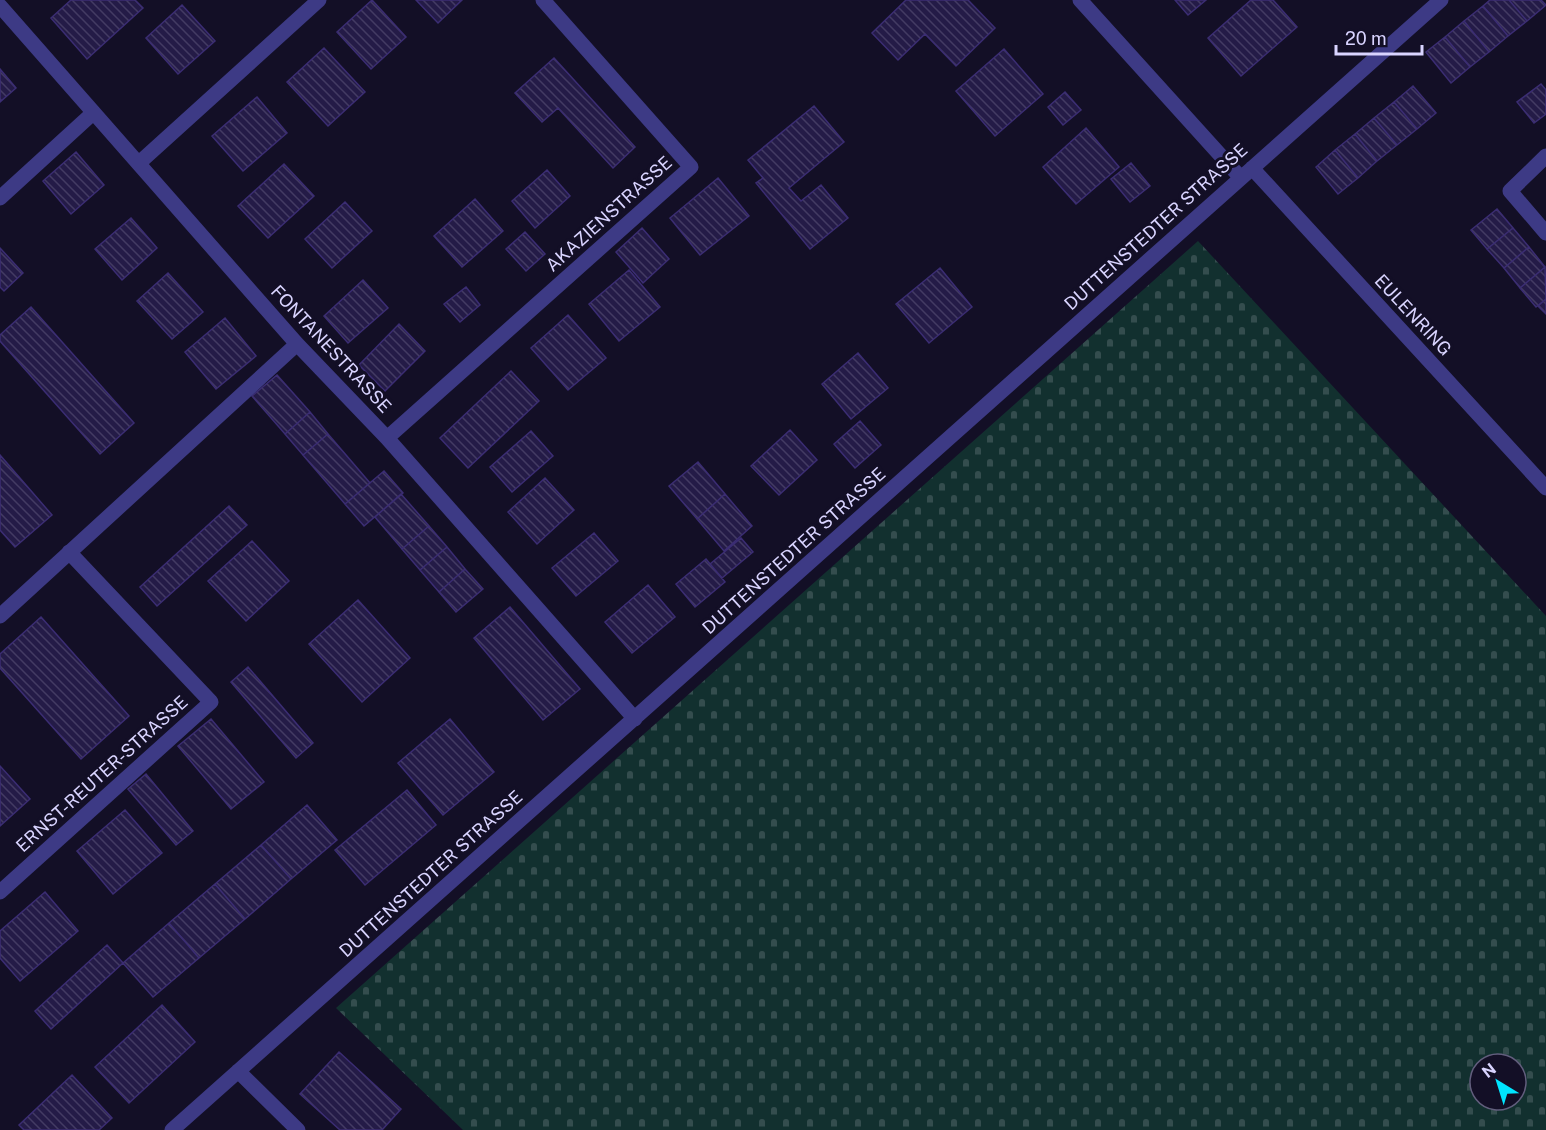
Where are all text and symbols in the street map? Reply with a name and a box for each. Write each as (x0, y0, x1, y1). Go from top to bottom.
scale bar (1336, 18, 1422, 56)
text: 20 m (1345, 28, 1387, 49)
street label: DUTTENSTEDTER STRASSE (1060, 139, 1251, 314)
street label: AKAZIENSTRASSE (541, 152, 676, 276)
street label: EULENRING (1371, 270, 1456, 360)
street label: FONTANESTRASSE (267, 281, 396, 417)
street label: DUTTENSTEDTER STRASSE (698, 463, 889, 638)
street label: ERNST-REUTER-STRASSE (12, 691, 192, 856)
street label: DUTTENSTEDTER STRASSE (335, 786, 526, 961)
north arrow (1468, 1052, 1528, 1112)
text: N (1478, 1059, 1500, 1082)

